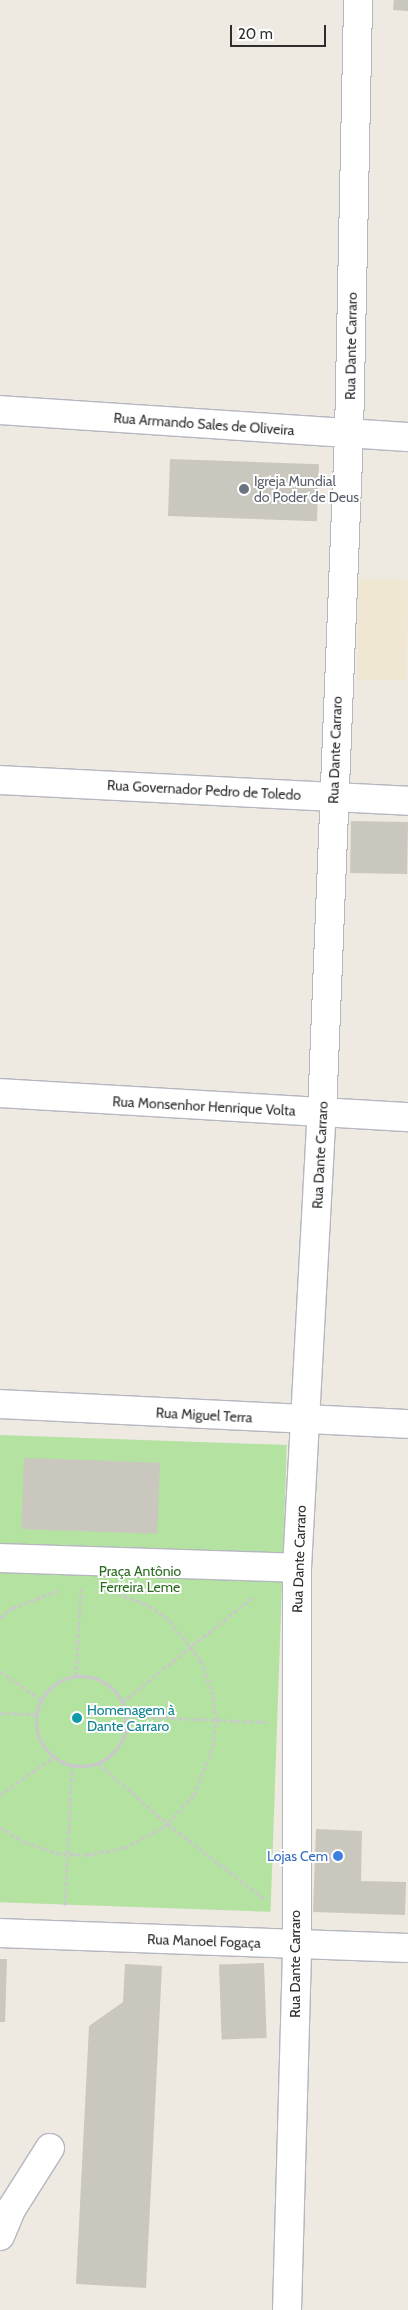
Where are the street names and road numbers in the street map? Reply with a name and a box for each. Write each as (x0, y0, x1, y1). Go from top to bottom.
street label: Rua Dante Carraro (342, 292, 360, 400)
street label: Rua Armando Sales de Oliveira (113, 409, 295, 439)
street label: Rua Dante Carraro (325, 696, 345, 804)
street label: Rua Governador Pedro de Toledo (107, 777, 301, 803)
street label: Rua Monsenhor Henrique Volta (112, 1093, 296, 1119)
street label: Rua Dante Carraro (309, 1101, 331, 1209)
street label: Rua Miguel Terra (155, 1404, 253, 1426)
street label: Rua Dante Carraro (289, 1505, 309, 1613)
street label: Rua Dante Carraro (287, 1910, 303, 2018)
street label: Rua Manoel Fogaça (147, 1931, 261, 1951)

